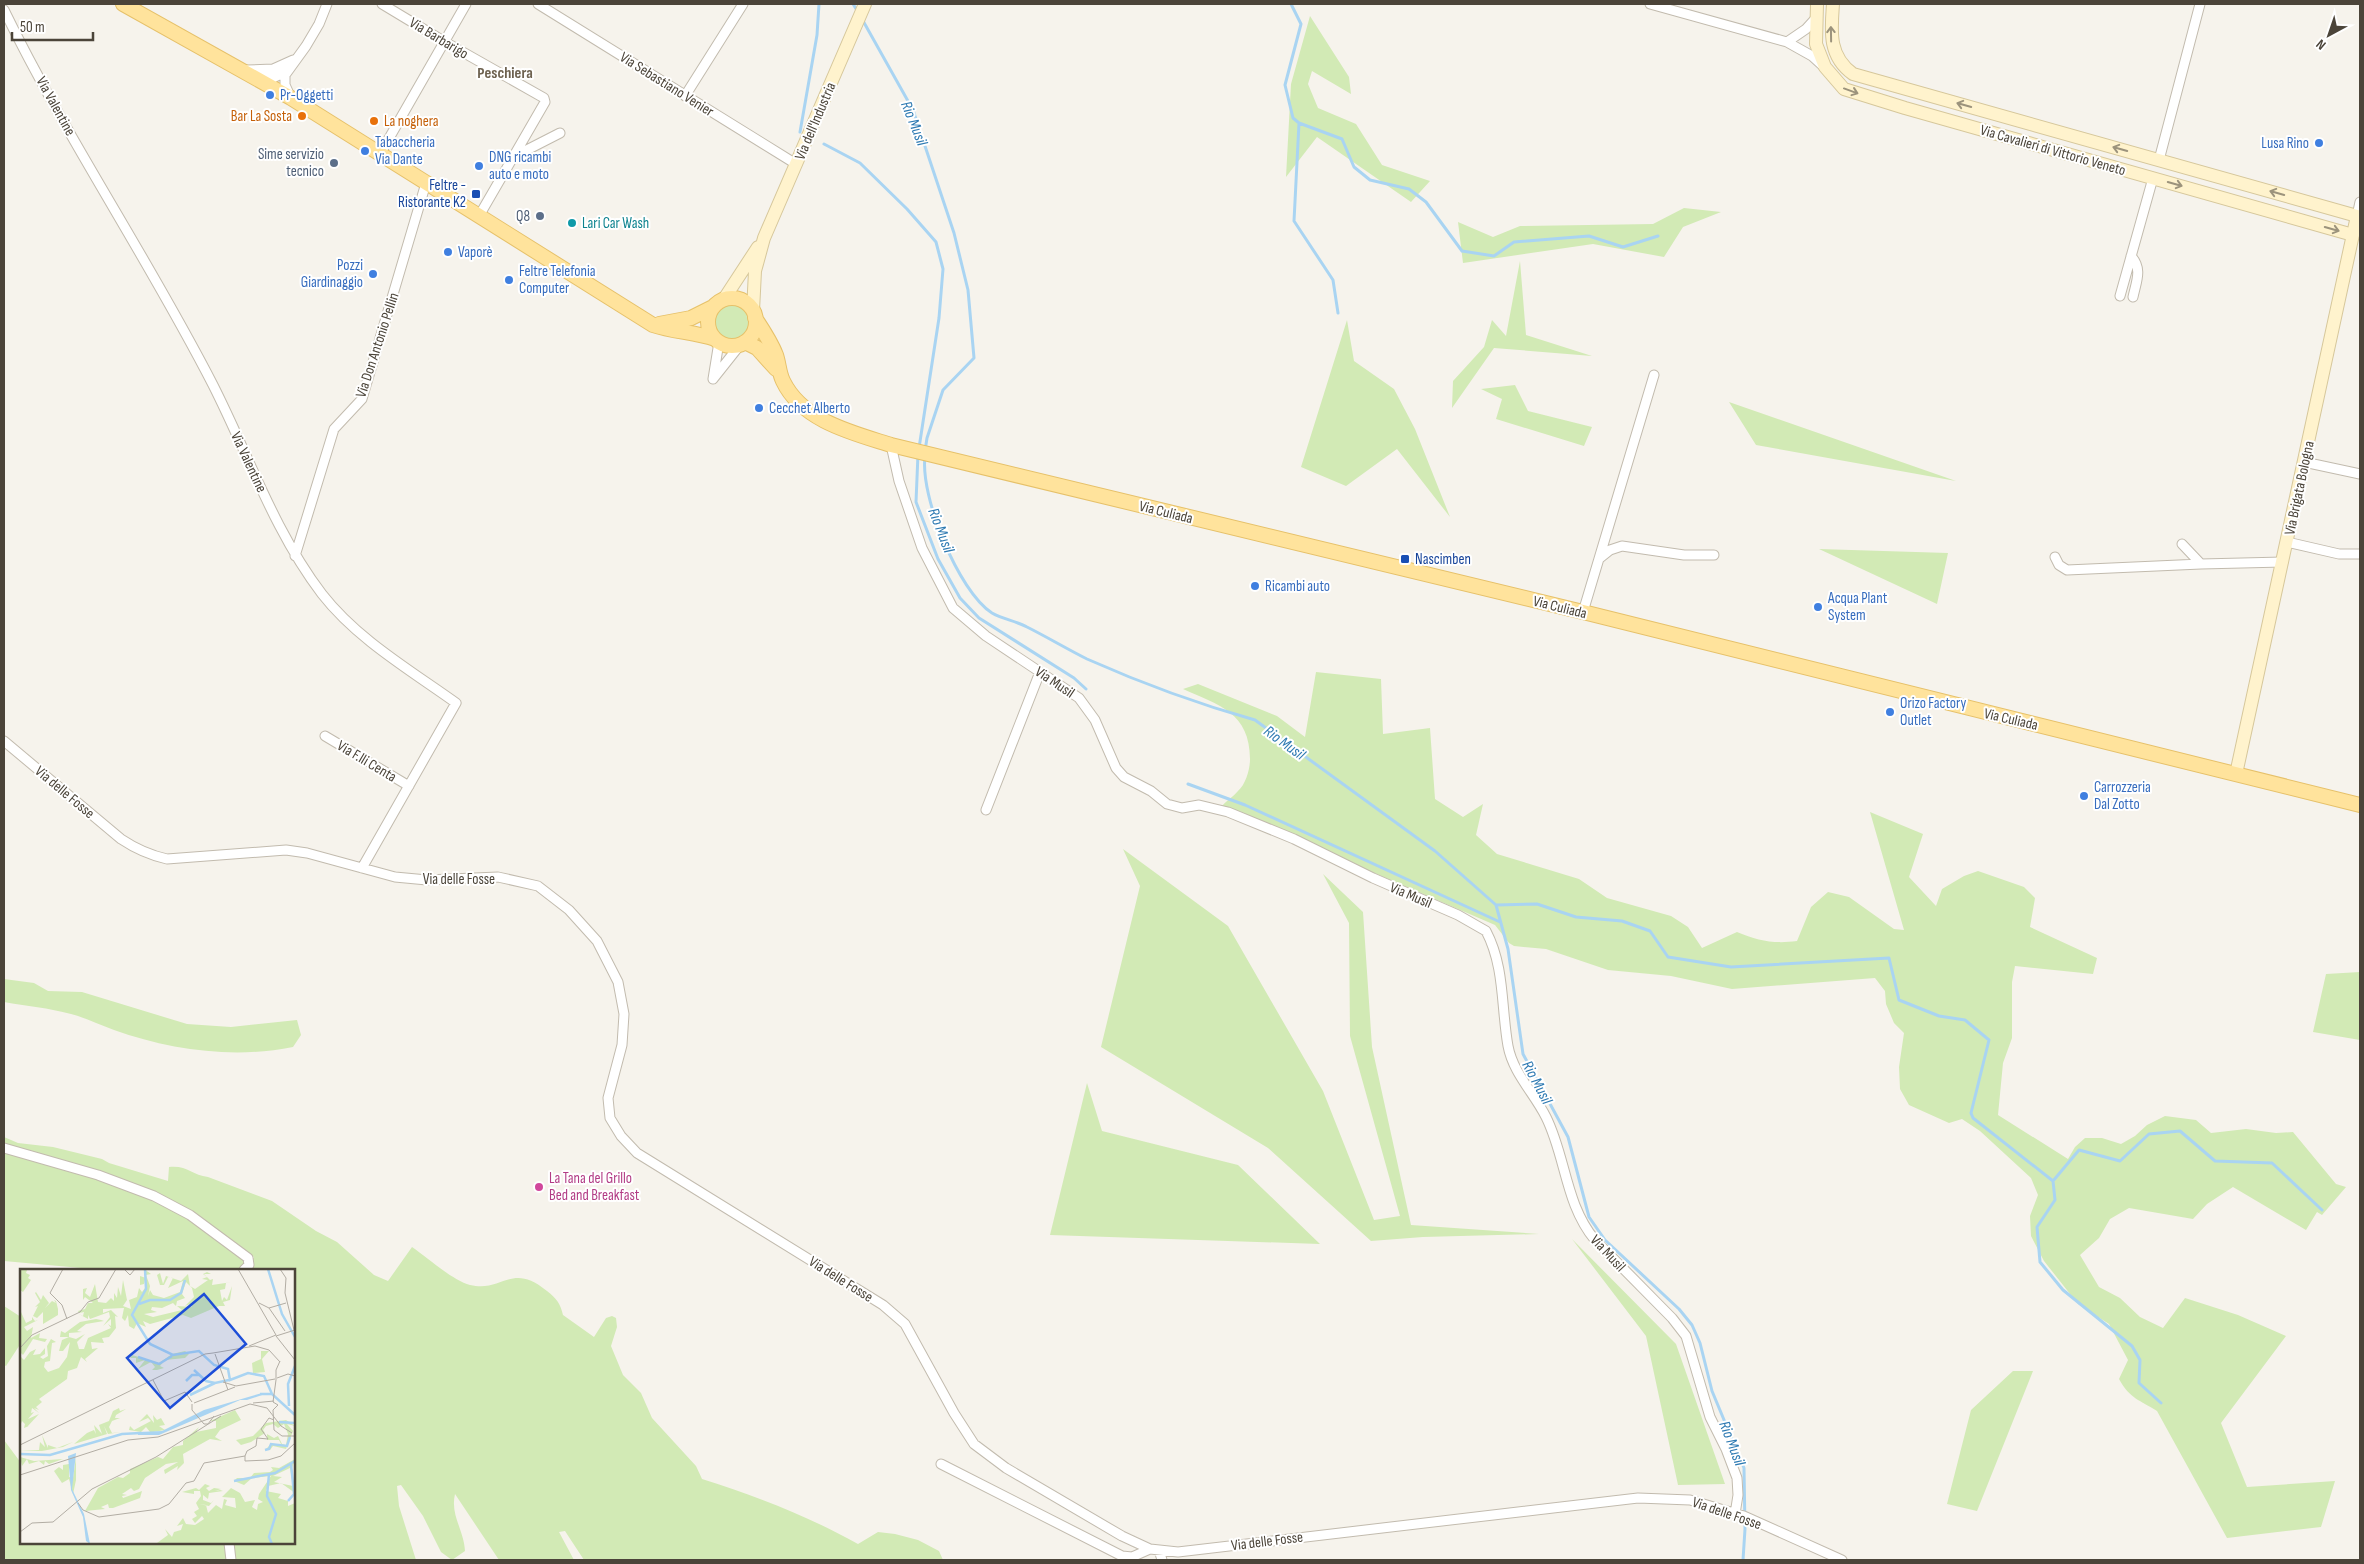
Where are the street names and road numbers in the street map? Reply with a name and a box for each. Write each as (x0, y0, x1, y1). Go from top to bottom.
street label: Via Barbarigo (406, 13, 472, 63)
street label: Via Sebastiano Venier (616, 48, 718, 121)
street label: Via Valentine (32, 73, 80, 139)
street label: Via dell'Industria (791, 79, 840, 163)
street label: Via Cavalieri di Vittorio Veneto (1978, 121, 2128, 180)
street label: Via Don Antonio Pellin (352, 290, 403, 400)
street label: Via Valentine (226, 429, 271, 496)
street label: Via Brigata Bologna (2280, 439, 2319, 537)
street label: Via Culiada (1137, 497, 1195, 528)
street label: Via Culiada (1531, 592, 1589, 623)
street label: Via Musil (1031, 662, 1078, 703)
street label: Via Culiada (1982, 704, 2040, 735)
street label: Via F.lli Centa (333, 736, 400, 787)
street label: Via delle Fosse (31, 762, 98, 823)
street label: Via delle Fosse (423, 870, 495, 889)
street label: Via Musil (1387, 878, 1435, 913)
street label: Via Musil (1586, 1231, 1630, 1276)
street label: Via delle Fosse (805, 1252, 876, 1307)
street label: Via delle Fosse (1690, 1493, 1764, 1534)
street label: Via delle Fosse (1230, 1528, 1304, 1555)

